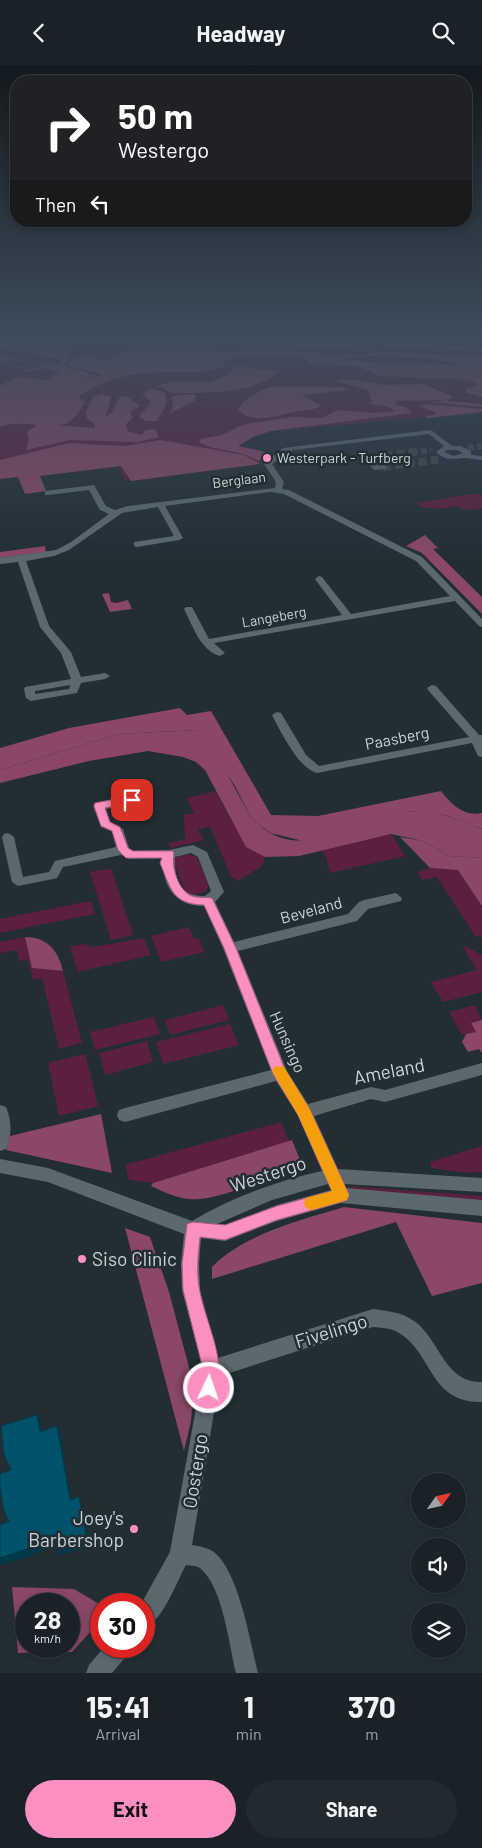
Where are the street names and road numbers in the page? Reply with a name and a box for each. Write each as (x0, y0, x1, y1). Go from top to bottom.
street label: Berglaan (211, 468, 267, 491)
street label: Langeberg (240, 602, 307, 631)
street label: Paasberg (363, 722, 431, 753)
street label: Beveland (278, 892, 344, 927)
street label: Hunsingo (266, 1008, 310, 1076)
street label: Ameland (351, 1052, 426, 1089)
street label: Westergo (227, 1150, 309, 1197)
street label: Fivelingo (292, 1309, 370, 1352)
street label: Oostergo (177, 1432, 212, 1510)

